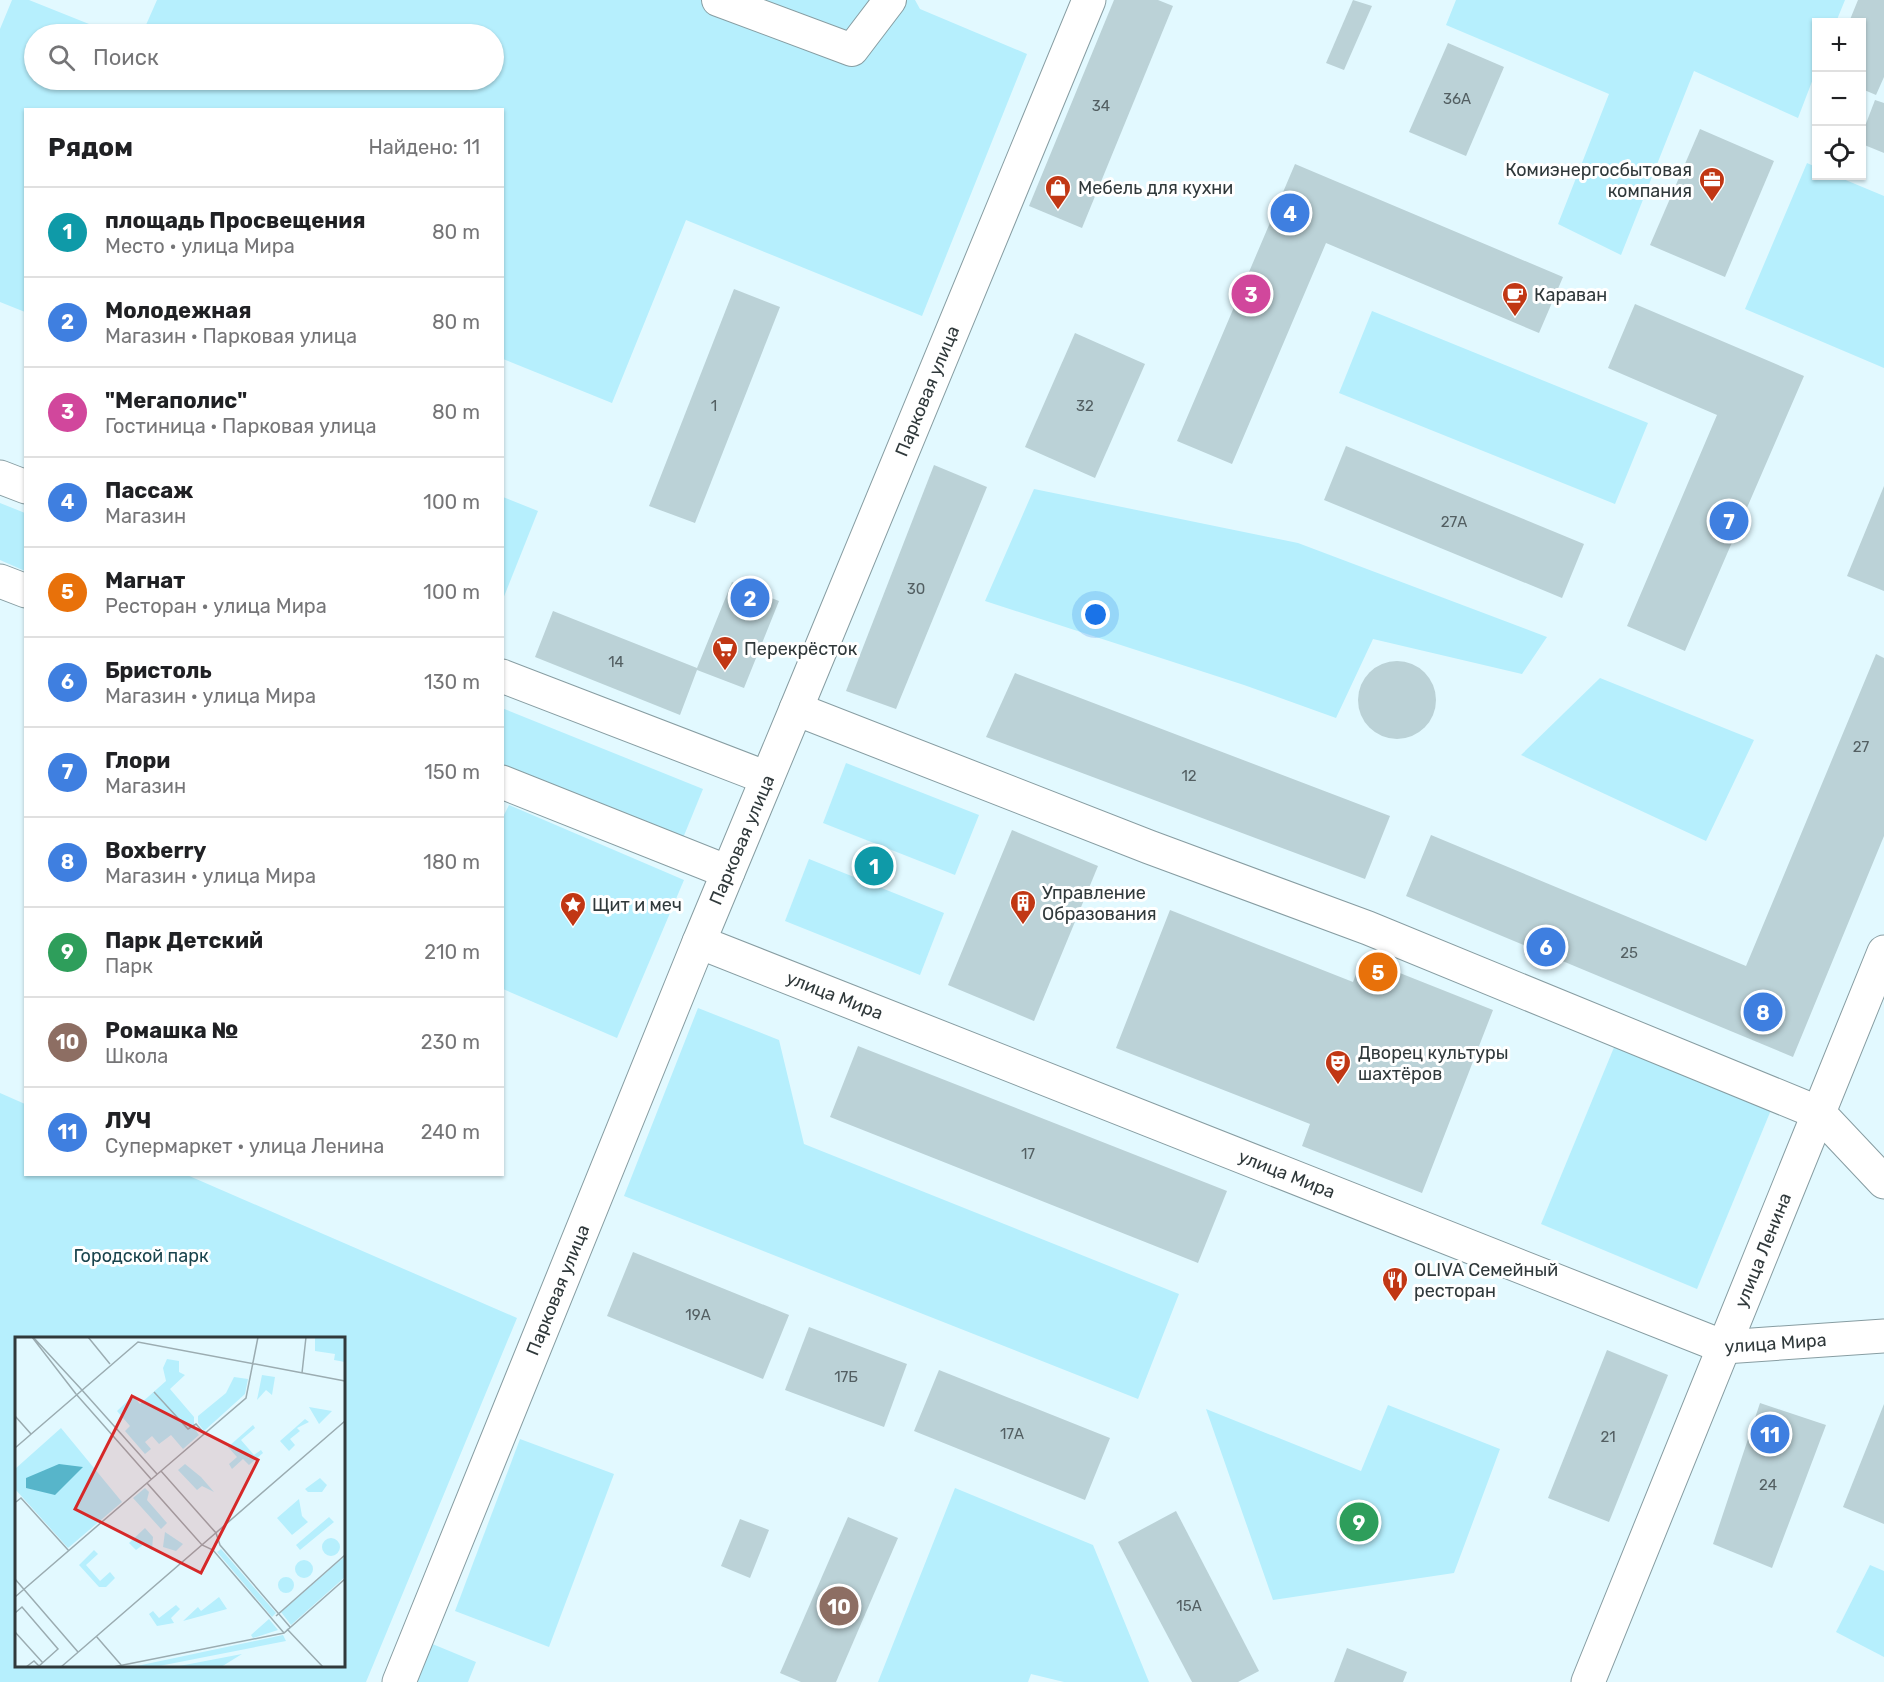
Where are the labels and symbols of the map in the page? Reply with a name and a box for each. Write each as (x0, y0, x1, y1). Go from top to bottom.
house number: 36А (1443, 90, 1471, 108)
house number: 34 (1092, 97, 1110, 115)
place label: Комиэнергосбытовая компания (1505, 159, 1692, 202)
office icon: Комиэнергосбытовая компания (1697, 165, 1727, 203)
shop icon: Мебель для кухни (1043, 173, 1073, 211)
place label: Мебель для кухни (1078, 177, 1233, 199)
pin: 4 (1270, 190, 1310, 236)
pin: 3 (1232, 272, 1270, 316)
cafe icon: Караван (1500, 280, 1530, 318)
place label: Караван (1534, 284, 1607, 306)
street label: Парковая улица (891, 323, 964, 460)
house number: 1 (711, 397, 717, 415)
house number: 32 (1076, 397, 1094, 415)
pin: 7 (1710, 498, 1748, 544)
house number: 27А (1441, 513, 1467, 531)
pin: 2 (730, 576, 770, 620)
house number: 30 (907, 580, 925, 598)
your location (1081, 600, 1110, 629)
supermarket icon: Перекрёсток (710, 634, 740, 672)
place label: Перекрёсток (744, 638, 858, 660)
house number: 14 (608, 653, 624, 671)
house number: 27 (1853, 738, 1870, 756)
house number: 12 (1181, 767, 1197, 785)
street label: Парковая улица (705, 772, 779, 908)
pin: 1 (854, 844, 894, 888)
place label: Управление Образования (1042, 882, 1157, 925)
building icon: Управление Образования (1008, 888, 1038, 926)
place icon: Щит и меч (558, 890, 588, 928)
place label: Щит и меч (592, 894, 682, 916)
pin: 6 (1526, 924, 1566, 970)
house number: 25 (1620, 944, 1638, 962)
pin: 5 (1358, 950, 1398, 994)
street label: улица Мира (783, 967, 886, 1025)
pin: 8 (1744, 990, 1782, 1034)
place label: Дворец культуры шахтёров (1358, 1042, 1508, 1085)
theatre icon: Дворец культуры шахтёров (1323, 1048, 1353, 1086)
house number: 17 (1021, 1145, 1035, 1163)
street label: улица Мира (1235, 1145, 1338, 1203)
street label: улица Ленина (1730, 1190, 1796, 1311)
street label: Парковая улица (522, 1221, 594, 1359)
park label: Городской парк (73, 1245, 209, 1267)
place label: OLIVA Семейный ресторан (1414, 1259, 1558, 1302)
restaurant icon: OLIVA Семейный ресторан (1380, 1265, 1410, 1303)
house number: 19А (685, 1306, 711, 1324)
street label: улица Мира (1724, 1329, 1827, 1358)
inset map (15, 1337, 345, 1667)
house number: 17Б (834, 1368, 858, 1386)
pin: 11 (1750, 1412, 1790, 1456)
house number: 17А (1000, 1425, 1024, 1443)
house number: 21 (1600, 1428, 1616, 1446)
house number: 24 (1759, 1476, 1777, 1494)
pin: 9 (1340, 1500, 1378, 1544)
pin: 10 (820, 1584, 858, 1628)
house number: 15А (1176, 1597, 1202, 1615)

